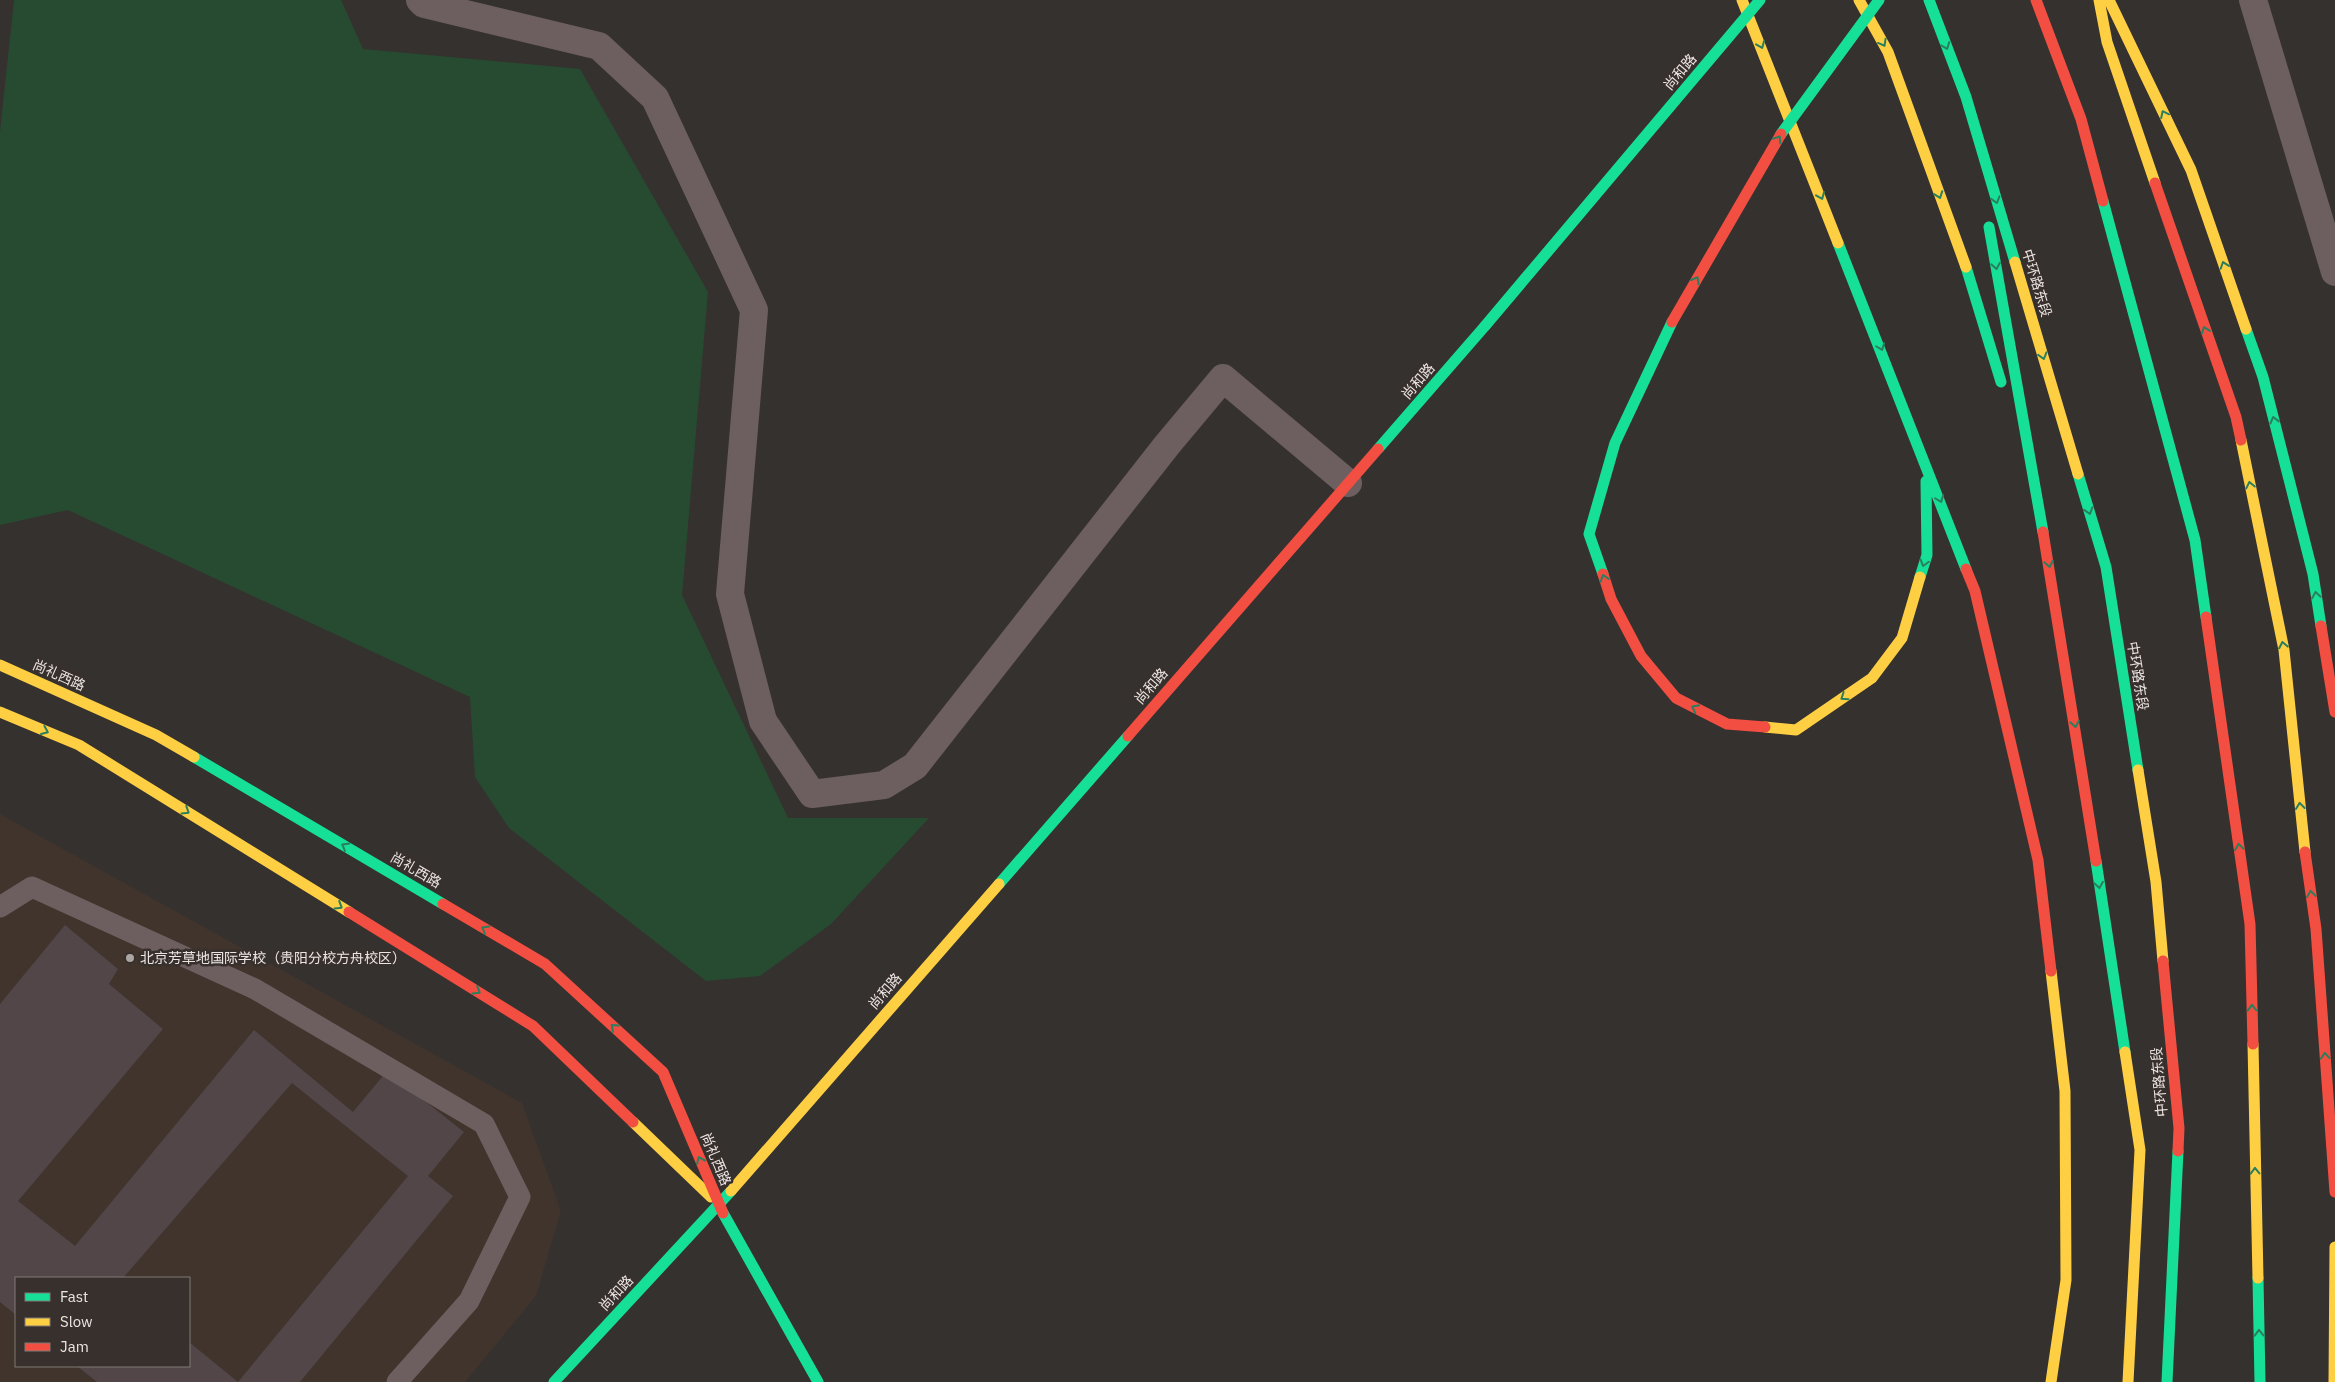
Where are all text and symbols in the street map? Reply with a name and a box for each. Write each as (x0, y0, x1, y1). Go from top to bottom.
one-way arrow (1877, 37, 1887, 46)
one-way arrow (1754, 40, 1765, 49)
one-way arrow (1940, 41, 1950, 49)
street label: 尚和路 (1660, 50, 1700, 94)
one-way arrow (2160, 110, 2170, 119)
one-way arrow (1772, 135, 1781, 145)
one-way arrow (1933, 190, 1943, 199)
one-way arrow (1815, 191, 1825, 200)
one-way arrow (1991, 195, 2001, 204)
street label: 中环路东段 (2018, 247, 2056, 319)
one-way arrow (2220, 261, 2230, 270)
one-way arrow (1990, 262, 2000, 270)
one-way arrow (1690, 276, 1700, 285)
one-way arrow (2201, 326, 2211, 334)
one-way arrow (1874, 342, 1885, 351)
one-way arrow (2037, 351, 2047, 359)
street label: 尚和路 (1397, 359, 1439, 403)
one-way arrow (2269, 416, 2279, 424)
one-way arrow (2245, 481, 2256, 490)
one-way arrow (1933, 494, 1944, 503)
one-way arrow (2084, 507, 2094, 515)
one-way arrow (1920, 558, 1930, 567)
one-way arrow (2043, 559, 2053, 568)
one-way arrow (1600, 574, 1610, 583)
one-way arrow (2311, 590, 2322, 598)
street label: 中环路东段 (2124, 640, 2152, 712)
one-way arrow (2278, 640, 2288, 649)
street label: 尚礼西路 (30, 655, 88, 695)
street label: 尚和路 (1130, 664, 1172, 708)
one-way arrow (1840, 691, 1850, 700)
one-way arrow (1692, 704, 1701, 714)
one-way arrow (2069, 720, 2079, 728)
one-way arrow (40, 724, 49, 735)
one-way arrow (2295, 802, 2306, 810)
one-way arrow (180, 805, 189, 814)
one-way arrow (2234, 842, 2245, 850)
one-way arrow (342, 843, 351, 853)
street label: 尚礼西路 (387, 848, 445, 892)
one-way arrow (2094, 880, 2104, 889)
one-way arrow (2306, 890, 2316, 899)
one-way arrow (333, 899, 342, 909)
one-way arrow (482, 925, 491, 935)
place label: 北京芳草地国际学校（贵阳分校方舟校区） (140, 949, 406, 967)
marker: 北京芳草地国际学校（贵阳分校方舟校区） (124, 952, 136, 964)
street label: 尚和路 (864, 969, 906, 1013)
one-way arrow (471, 985, 480, 995)
one-way arrow (2246, 1004, 2257, 1012)
one-way arrow (610, 1024, 619, 1033)
street label: 中环路东段 (2147, 1046, 2171, 1118)
one-way arrow (2320, 1052, 2331, 1060)
street label: 尚礼西路 (697, 1130, 735, 1188)
one-way arrow (696, 1156, 706, 1165)
one-way arrow (2250, 1167, 2260, 1174)
street label: 尚和路 (595, 1272, 637, 1314)
legend (15, 1277, 190, 1367)
text: Fast (60, 1287, 88, 1306)
text: Slow (60, 1312, 93, 1331)
one-way arrow (2253, 1329, 2264, 1337)
text: Jam (60, 1337, 89, 1356)

